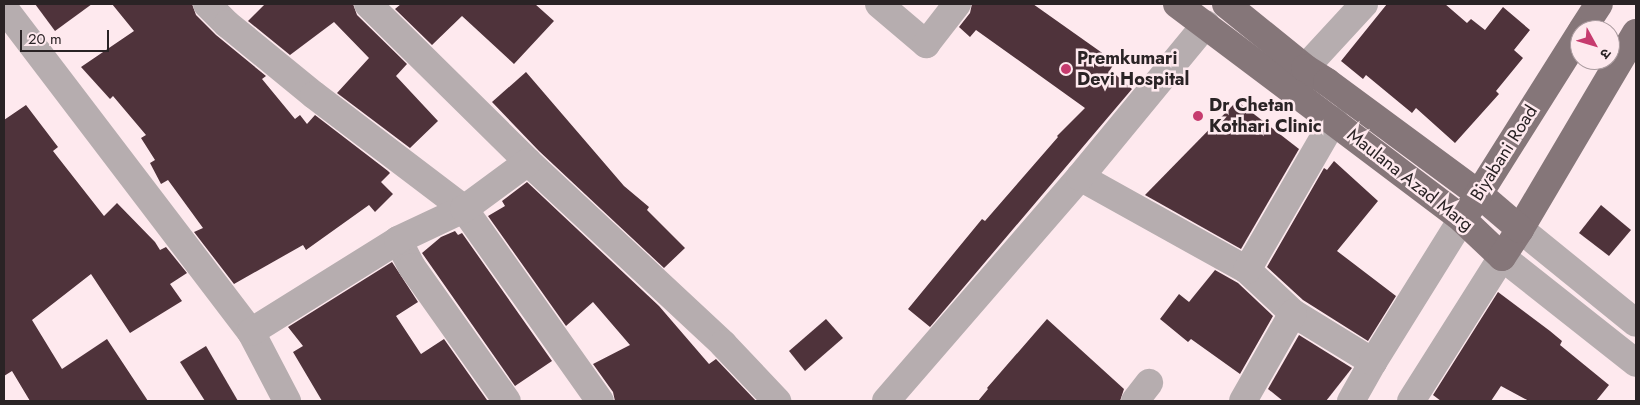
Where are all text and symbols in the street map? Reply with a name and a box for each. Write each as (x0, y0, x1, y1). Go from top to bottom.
scale bar (22, 20, 111, 52)
north arrow (1570, 20, 1620, 70)
text: 20 m (28, 28, 62, 50)
text: उ (1596, 44, 1616, 63)
place label: Premkumari Devi Hospital (1077, 48, 1189, 90)
marker: Premkumari Devi Hospital (1059, 62, 1073, 76)
place label: Dr Chetan Kothari Clinic (1209, 95, 1322, 138)
street label: Biyabani Road (1466, 101, 1542, 205)
marker: Dr Chetan Kothari Clinic (1191, 109, 1205, 123)
street label: Maulana Azad Marg (1343, 124, 1477, 236)

